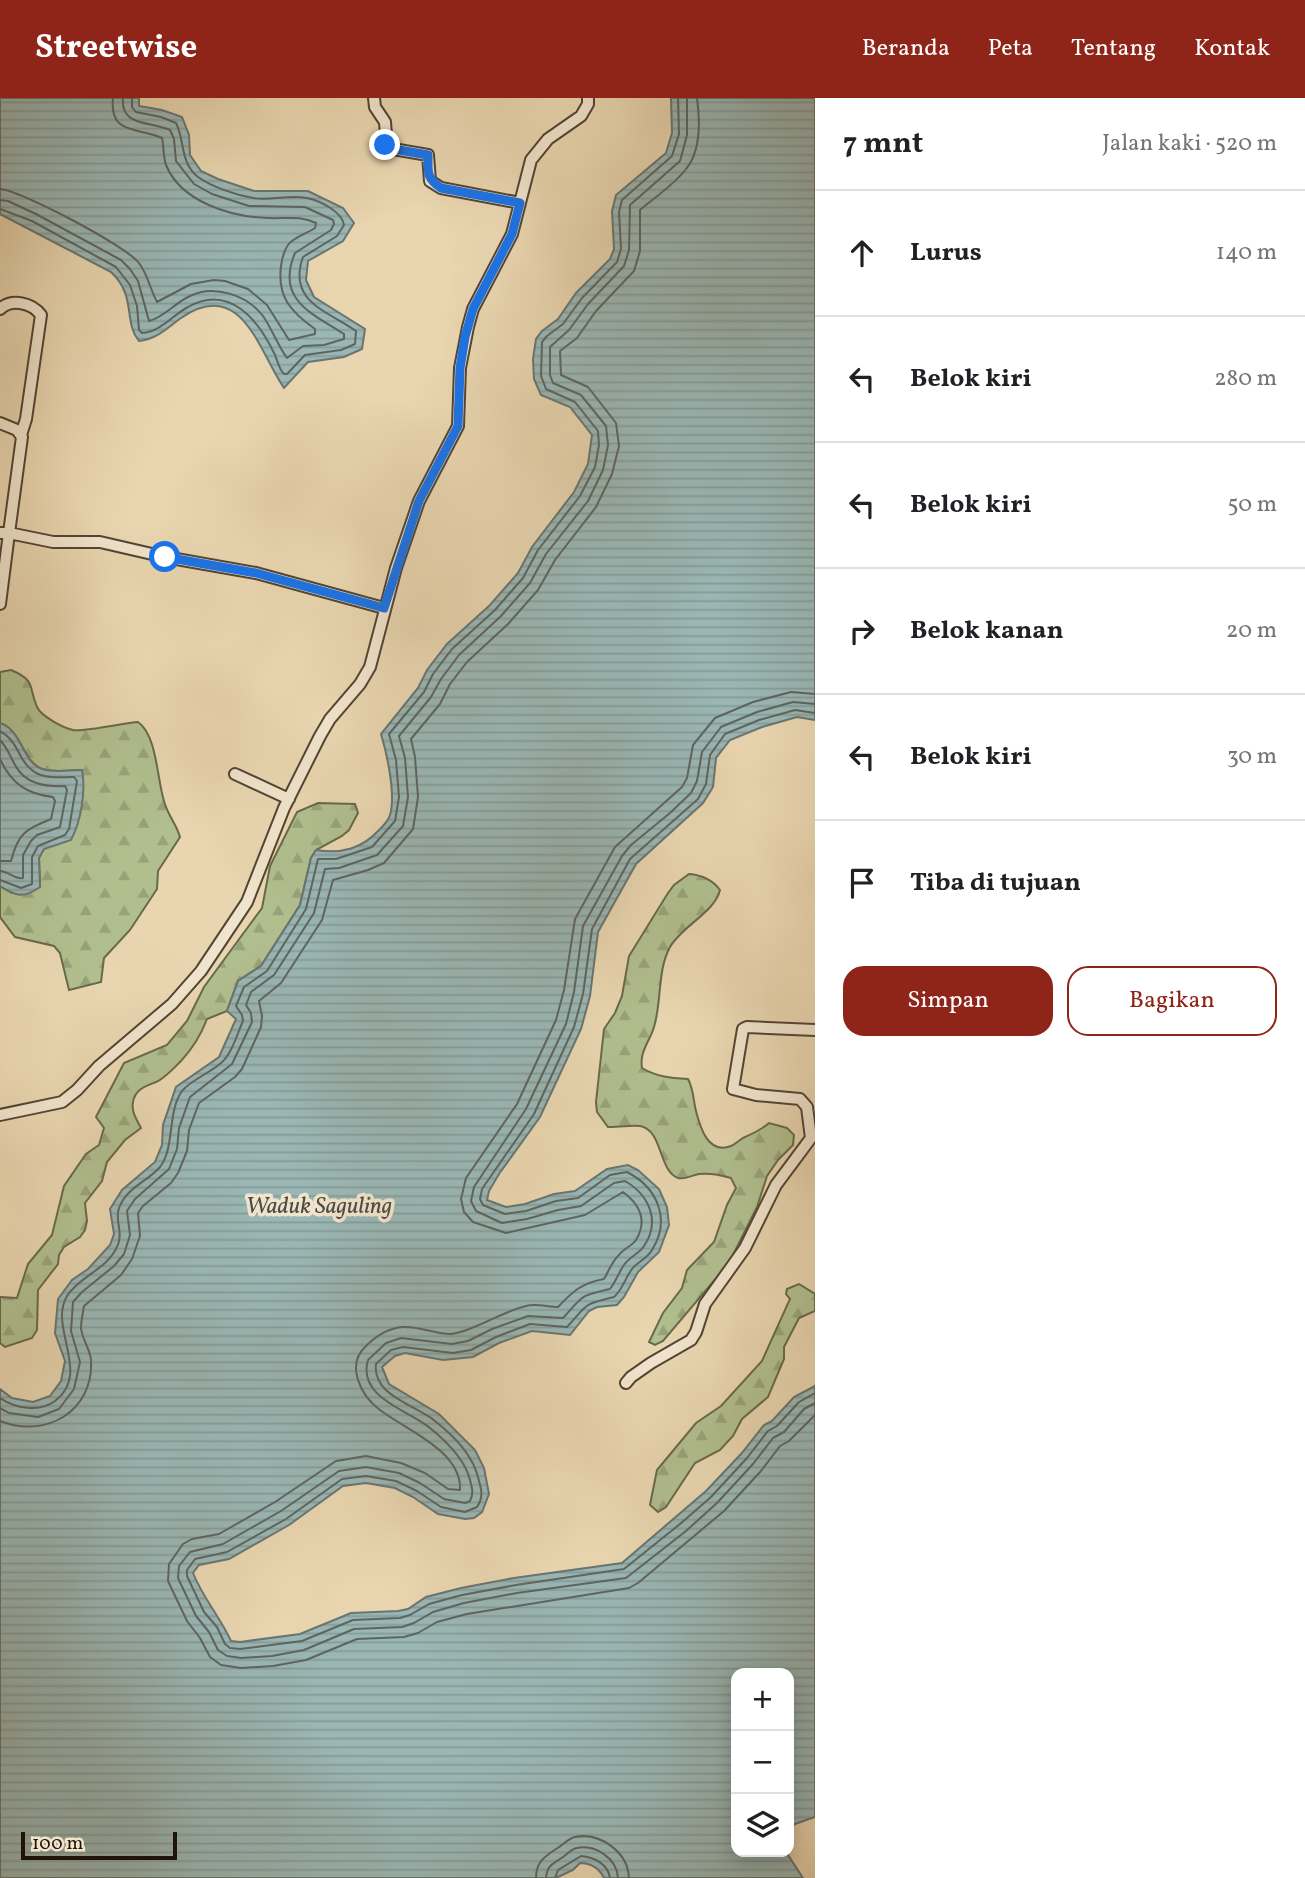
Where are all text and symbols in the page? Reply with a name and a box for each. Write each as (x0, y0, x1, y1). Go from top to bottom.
text: Streetwise (35, 26, 197, 72)
text: Beranda (862, 32, 950, 66)
text: Peta (988, 32, 1033, 66)
text: Tentang (1071, 32, 1156, 66)
text: Kontak (1194, 32, 1270, 66)
text: 7 mnt (843, 123, 923, 165)
text: Jalan kaki · 520 m (1102, 128, 1277, 160)
route end (369, 129, 400, 160)
icon: ahead (843, 234, 881, 272)
text: Lurus (910, 235, 982, 271)
text: 140 m (1216, 237, 1277, 269)
icon: left (843, 360, 881, 398)
text: Belok kiri (910, 361, 1032, 397)
text: 280 m (1214, 363, 1277, 395)
icon: left (843, 486, 881, 524)
text: Belok kiri (910, 487, 1032, 523)
text: 50 m (1228, 489, 1277, 521)
route start (149, 541, 180, 572)
icon: right (843, 612, 881, 650)
text: Belok kanan (910, 613, 1064, 649)
text: 20 m (1226, 615, 1277, 647)
icon: left (843, 738, 881, 776)
text: Belok kiri (910, 739, 1032, 775)
text: 30 m (1227, 741, 1277, 773)
icon: arrive (843, 864, 881, 902)
text: Tiba di tujuan (910, 865, 1081, 901)
button: Simpan (843, 966, 1053, 1036)
button: Bagikan (1067, 966, 1277, 1036)
water label: Waduk Saguling (246, 1191, 392, 1223)
map controls (731, 1668, 794, 1857)
button: + (731, 1668, 794, 1731)
button: − (731, 1731, 794, 1794)
button: layers (731, 1794, 794, 1857)
scale bar (21, 1829, 177, 1861)
text: 100 m (32, 1831, 83, 1857)

